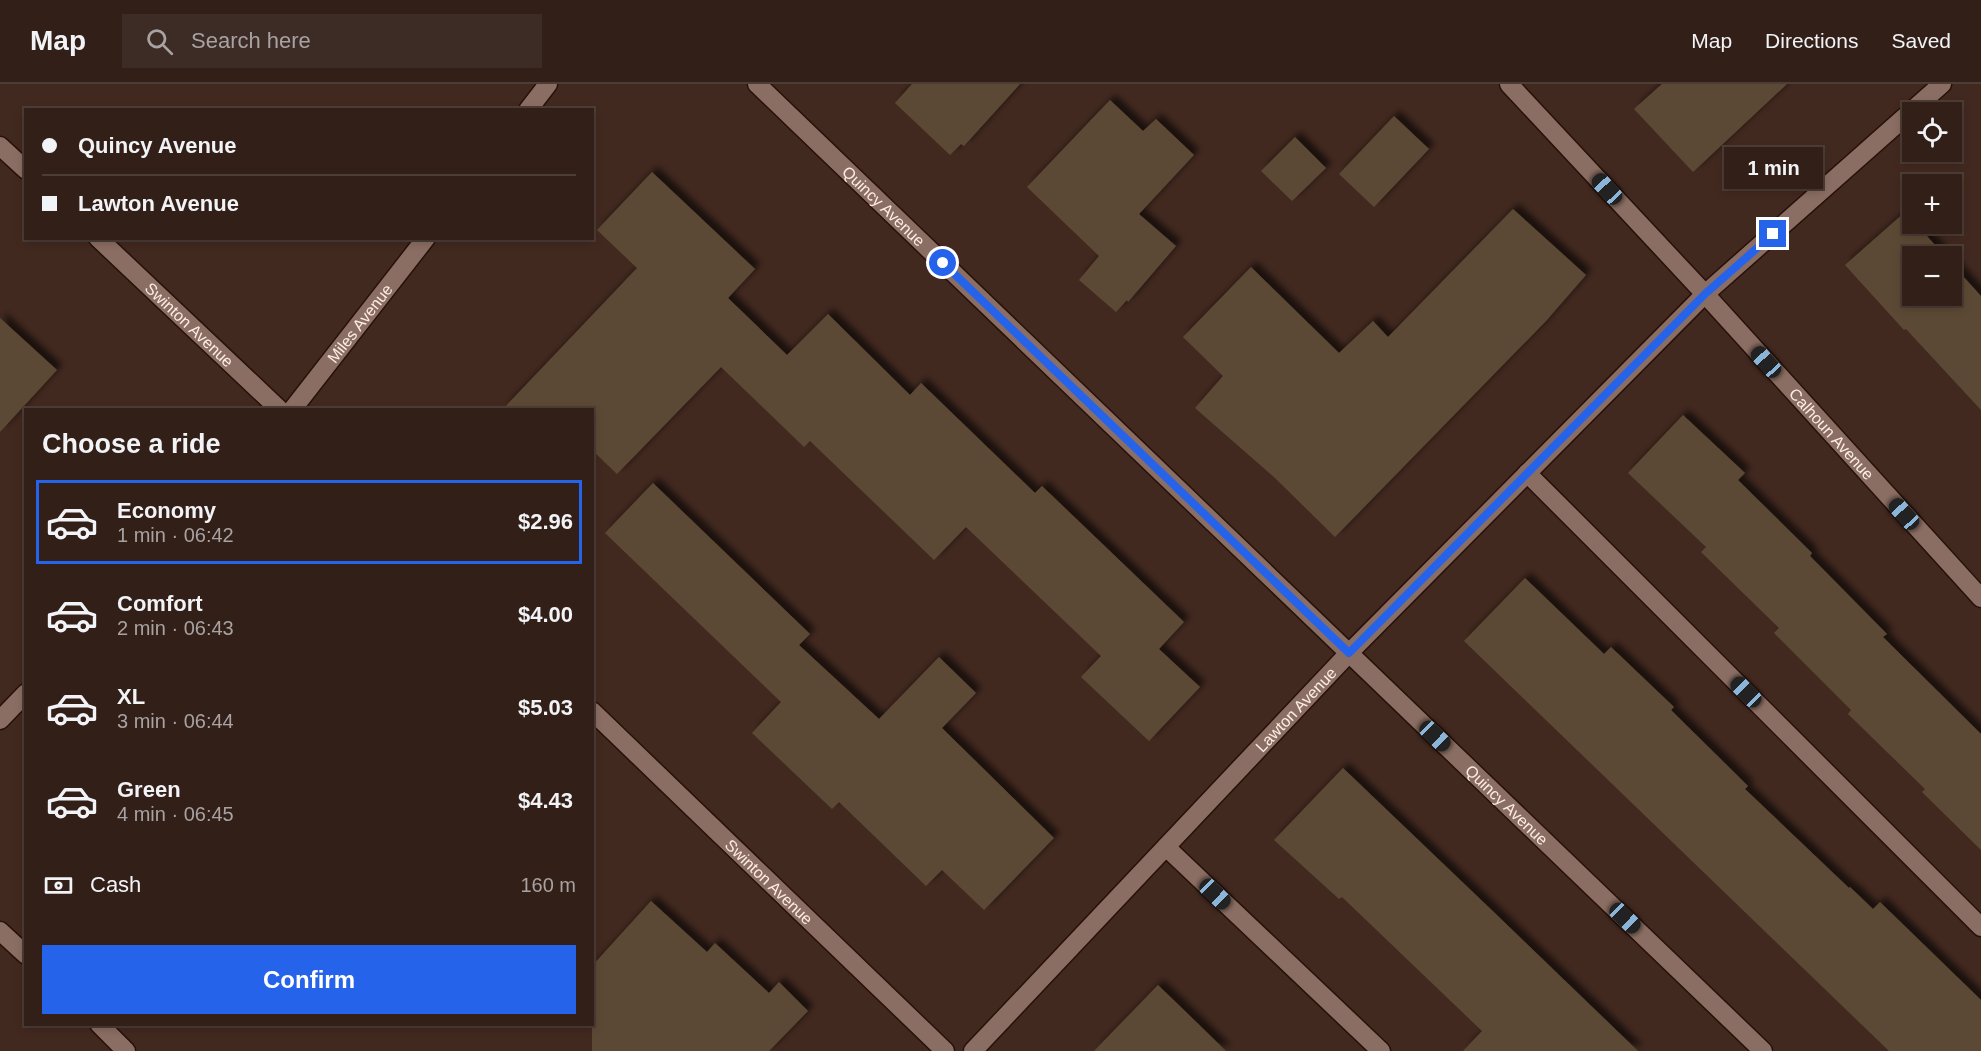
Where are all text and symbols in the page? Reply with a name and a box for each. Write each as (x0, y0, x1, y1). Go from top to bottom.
search box (122, 14, 542, 68)
text: Map (30, 25, 86, 56)
icon: search (143, 25, 176, 58)
text: Search here (191, 28, 311, 53)
text: Map (1691, 29, 1732, 52)
text: Directions (1765, 29, 1858, 52)
text: Saved (1891, 29, 1951, 52)
map controls (1902, 102, 1962, 306)
button: locate (1902, 102, 1962, 162)
text: Quincy Avenue (78, 133, 237, 158)
callout: 1 min (1724, 147, 1822, 189)
text: 1 min (1747, 157, 1800, 179)
street label: Quincy Avenue (839, 163, 928, 250)
car (1588, 170, 1626, 208)
button: + (1902, 174, 1962, 234)
text: Lawton Avenue (78, 191, 239, 216)
route end (1759, 220, 1786, 247)
button: − (1902, 246, 1962, 306)
route start (929, 249, 956, 276)
street label: Swinton Avenue (142, 279, 237, 370)
street label: Miles Avenue (324, 281, 396, 366)
car (1747, 343, 1785, 381)
street label: Calhoun Avenue (1786, 385, 1877, 483)
text: Choose a ride (42, 429, 221, 459)
icon: car (45, 495, 99, 549)
car (1885, 495, 1923, 533)
text: Economy (117, 498, 216, 523)
text: $2.96 (518, 509, 573, 534)
text: 1 min · 06:42 (117, 524, 234, 546)
icon: car (45, 588, 99, 642)
text: Comfort (117, 591, 203, 616)
text: $4.00 (518, 602, 573, 627)
text: 2 min · 06:43 (117, 617, 234, 639)
street label: Lawton Avenue (1252, 664, 1340, 755)
car (1727, 673, 1765, 711)
icon: car (45, 681, 99, 735)
text: XL (117, 684, 145, 709)
text: $5.03 (518, 695, 573, 720)
text: 3 min · 06:44 (117, 710, 234, 732)
car (1416, 717, 1454, 755)
street label: Quincy Avenue (1462, 762, 1551, 848)
icon: car (45, 774, 99, 828)
text: Green (117, 777, 181, 802)
text: $4.43 (518, 788, 573, 813)
text: 4 min · 06:45 (117, 803, 234, 825)
street label: Swinton Avenue (722, 836, 816, 928)
icon: cash (42, 869, 75, 902)
text: Cash (90, 872, 141, 897)
text: 160 m (520, 874, 576, 896)
car (1196, 875, 1234, 913)
car (1606, 899, 1644, 937)
button: Confirm (42, 945, 576, 1014)

